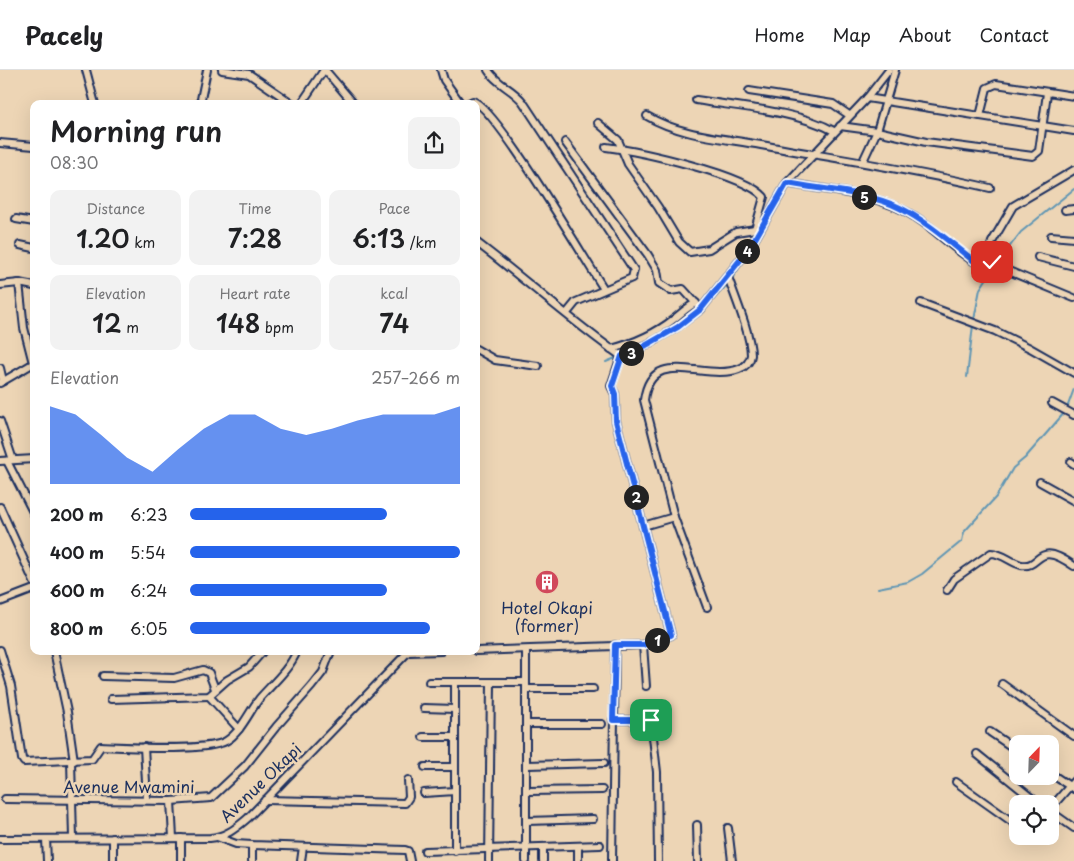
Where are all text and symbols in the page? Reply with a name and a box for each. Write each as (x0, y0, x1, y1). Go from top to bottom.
text: Pacely (25, 17, 103, 53)
text: Home (754, 21, 804, 48)
text: Map (832, 21, 871, 48)
text: About (899, 21, 951, 48)
text: Contact (979, 21, 1049, 48)
text: Morning run (50, 109, 222, 152)
button: share (408, 117, 460, 169)
text: 08:30 (50, 150, 99, 174)
pin: 5 (852, 184, 876, 210)
text: 5 (860, 187, 869, 208)
text: Distance (86, 198, 145, 219)
text: Time (238, 198, 272, 219)
text: Pace (379, 198, 410, 219)
text: 1.20 (76, 219, 130, 257)
text: 7:28 (228, 219, 282, 257)
text: 6:13 (352, 219, 405, 257)
text: km (130, 232, 155, 253)
text: /km (405, 232, 437, 253)
pin: 4 (734, 238, 760, 264)
text: 4 (743, 241, 752, 262)
pin (971, 241, 1013, 283)
icon: check (978, 248, 1006, 276)
text: Elevation (85, 283, 146, 304)
text: Heart rate (220, 283, 290, 304)
text: kcal (380, 283, 408, 304)
text: 12 (92, 304, 122, 342)
text: 148 (216, 304, 260, 342)
text: 74 (379, 304, 409, 342)
text: m (122, 317, 139, 338)
text: bpm (260, 317, 294, 338)
pin: 3 (618, 340, 644, 366)
text: 3 (627, 343, 636, 364)
text: Elevation (50, 365, 119, 389)
text: 257–266 m (371, 365, 460, 389)
pin: 2 (624, 484, 648, 510)
text: 2 (632, 487, 641, 508)
text: 200 m (50, 502, 104, 526)
text: 6:23 (130, 502, 167, 526)
text: 400 m (50, 540, 104, 564)
text: 5:54 (130, 540, 166, 564)
building icon: Hotel Okapi (former) (534, 569, 560, 595)
text: 600 m (50, 578, 104, 602)
text: 6:24 (130, 578, 167, 602)
place label: Hotel Okapi (former) (501, 595, 593, 637)
text: 800 m (50, 616, 103, 640)
text: 6:05 (130, 616, 168, 640)
pin: 1 (644, 628, 670, 652)
text: 1 (654, 630, 661, 651)
pin (630, 699, 672, 741)
icon: arrive (637, 706, 665, 734)
north arrow (1009, 735, 1059, 785)
map controls (1009, 735, 1059, 845)
street label: Avenue Okapi (214, 737, 306, 827)
street label: Avenue Mwamini (63, 774, 195, 798)
button: locate (1009, 795, 1059, 845)

